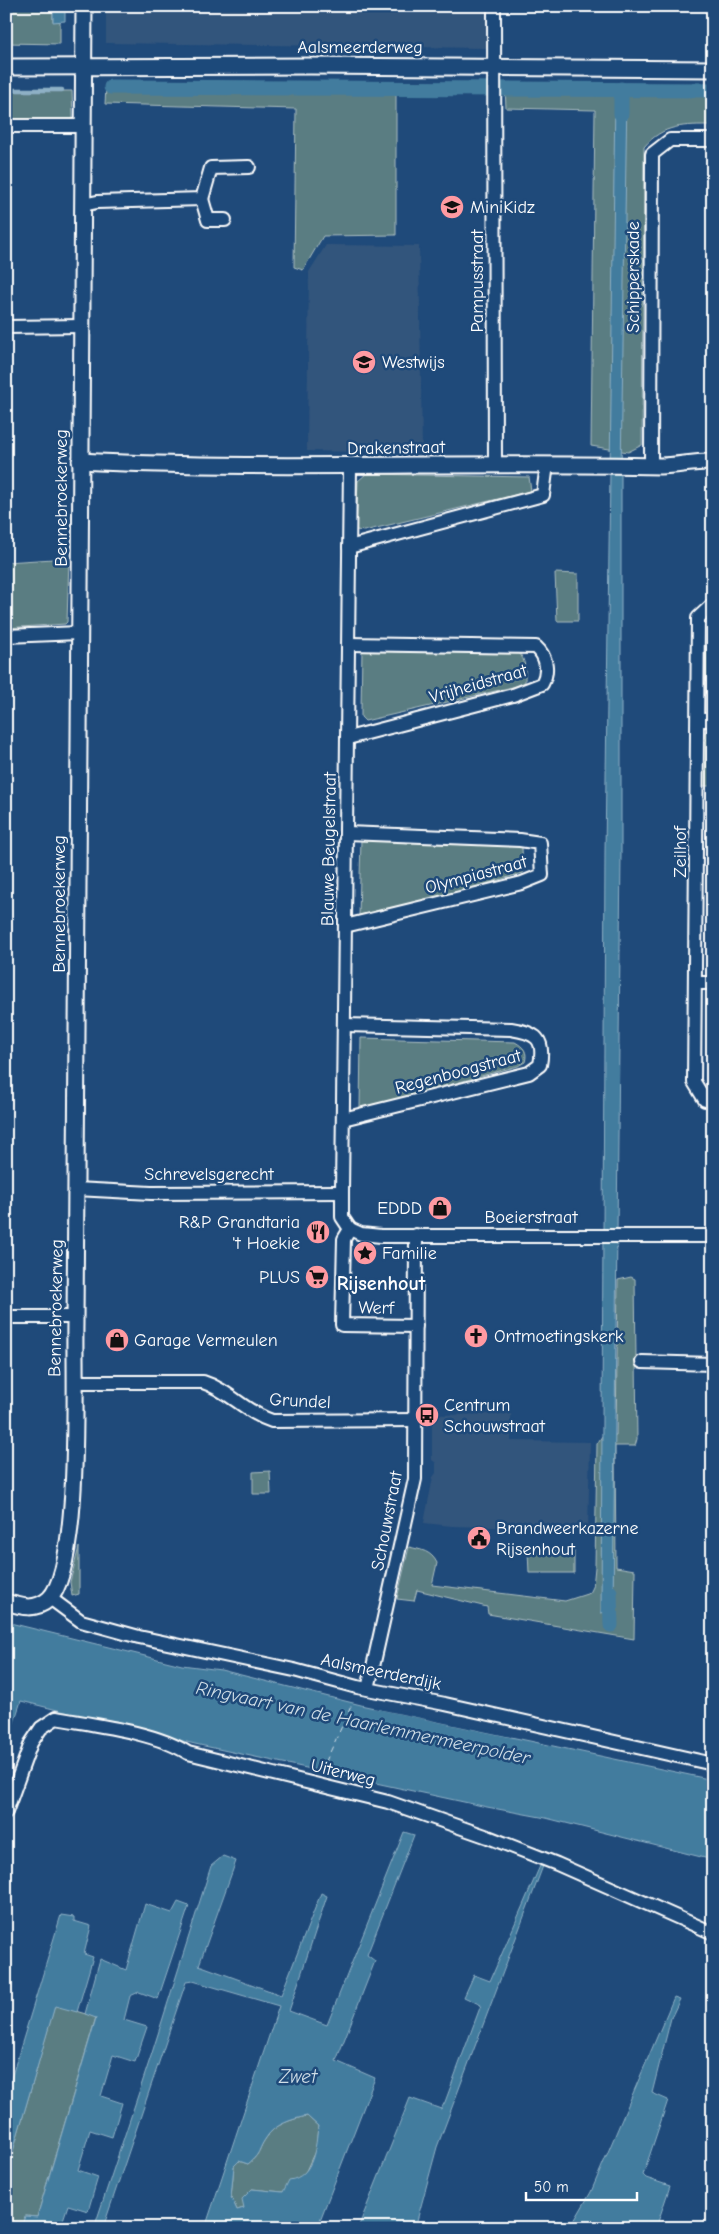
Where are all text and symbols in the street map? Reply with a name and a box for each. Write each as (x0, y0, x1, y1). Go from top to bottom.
street label: Aalsmeerderweg (297, 37, 423, 58)
school or university icon: MiniKidz (439, 194, 465, 220)
place label: MiniKidz (470, 197, 535, 218)
street label: Schipperskade (623, 221, 644, 333)
street label: Pampusstraat (467, 229, 488, 332)
school or university icon: Westwijs (351, 349, 377, 375)
place label: Westwijs (382, 352, 445, 373)
street label: Bennebroekerweg (51, 429, 72, 567)
street label: Drakenstraat (347, 437, 446, 459)
street label: Vrijheidstraat (427, 660, 530, 708)
street label: Blauwe Beugelstraat (317, 771, 341, 926)
street label: Zeilhof (670, 825, 691, 878)
street label: Bennebroekerweg (49, 835, 70, 973)
street label: Olympiastraat (423, 851, 530, 899)
street label: Regenboogstraat (393, 1045, 524, 1099)
street label: Schrevelsgerecht (144, 1164, 275, 1185)
shop icon: EDDD (427, 1195, 453, 1221)
place label: EDDD (377, 1198, 422, 1219)
street label: Boeierstraat (484, 1207, 578, 1228)
place label: R&P Grandtaria 't Hoekie (179, 1212, 300, 1254)
restaurant icon: R&P Grandtaria 't Hoekie (305, 1219, 331, 1245)
street label: Bennebroekerweg (44, 1239, 68, 1377)
place icon: Familie (352, 1240, 378, 1266)
place label: Familie (382, 1243, 437, 1264)
supermarket icon: PLUS (304, 1264, 330, 1290)
place label: PLUS (259, 1267, 300, 1288)
district label: Rijsenhout (337, 1272, 426, 1295)
street label: Werf (358, 1297, 395, 1319)
church icon: Ontmoetingskerk (463, 1323, 489, 1349)
place label: Ontmoetingskerk (494, 1326, 624, 1347)
shop icon: Garage Vermeulen (104, 1327, 130, 1353)
place label: Garage Vermeulen (134, 1330, 278, 1351)
street label: Grundel (269, 1389, 331, 1413)
place label: Centrum Schouwstraat (444, 1395, 546, 1437)
bus stop icon: Centrum Schouwstraat (414, 1402, 440, 1428)
street label: Schouwstraat (367, 1469, 407, 1573)
place label: Brandweerkazerne Rijsenhout (496, 1518, 639, 1560)
public building icon: Brandweerkazerne Rijsenhout (466, 1525, 492, 1551)
street label: Aalsmeerderdijk (319, 1649, 443, 1695)
water label: Ringvaart van de Haarlemmermeerpolder (194, 1677, 534, 1770)
street label: Uiterweg (308, 1755, 378, 1791)
water label: Zwet (278, 2066, 319, 2088)
scale bar (526, 2169, 638, 2201)
text: 50 m (534, 2178, 569, 2196)

